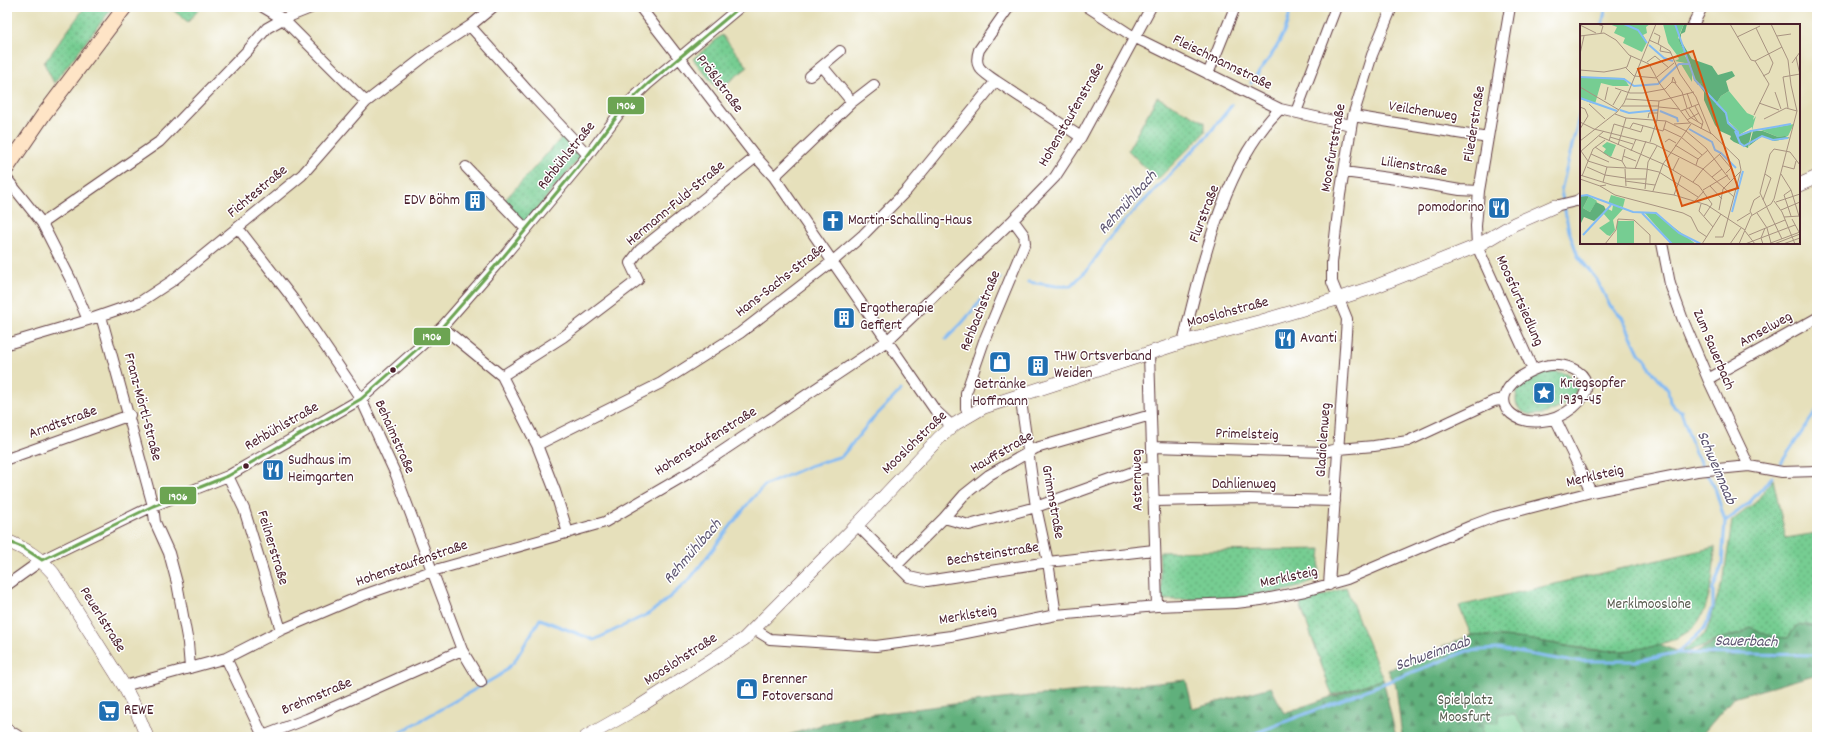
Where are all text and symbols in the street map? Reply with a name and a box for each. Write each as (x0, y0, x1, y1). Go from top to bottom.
inset map (1580, 24, 1800, 244)
street label: Fleischmannstraße (1169, 29, 1276, 97)
street label: Prößlstraße (690, 50, 748, 118)
street label: Hohenstaufenstraße (1033, 58, 1111, 171)
street label: Fliederstraße (1458, 84, 1492, 164)
line badge: 1906 (607, 96, 645, 115)
street label: Veilchenweg (1387, 96, 1459, 128)
text: 1906 (617, 99, 636, 115)
street label: Moosfurtstraße (1315, 102, 1353, 194)
street label: Rehbühlstraße (533, 117, 602, 195)
street label: Lilienstraße (1379, 151, 1449, 183)
street label: Hermann-Fuld-Straße (622, 156, 731, 252)
street label: Fichtestraße (223, 160, 293, 224)
water label: Rehmühlbach (1093, 165, 1164, 240)
street label: Flurstraße (1184, 181, 1226, 246)
building icon: EDV Böhm (462, 188, 488, 214)
place label: EDV Böhm (404, 190, 460, 212)
restaurant icon: pomodorino (1486, 195, 1512, 221)
place label: pomodorino (1418, 197, 1484, 219)
church icon: Martin-Schalling-Haus (820, 208, 846, 234)
place label: Martin-Schalling-Haus (848, 210, 972, 232)
street label: Hans-Sachs-Straße (731, 238, 831, 323)
street label: Moosfurtsiedlung (1489, 252, 1549, 350)
street label: Rehbachstraße (955, 267, 1007, 355)
street label: Mooslohstraße (1185, 291, 1272, 334)
place label: Ergotherapie Geffert (860, 298, 934, 337)
building icon: Ergotherapie Geffert (831, 305, 857, 331)
street label: Zum Sauerbach (1686, 306, 1740, 394)
street label: Amselweg (1735, 306, 1797, 354)
restaurant icon: Avanti (1272, 326, 1298, 352)
line badge: 1906 (413, 327, 451, 346)
place label: Avanti (1300, 328, 1337, 350)
text: 1906 (423, 330, 442, 346)
place label: THW Ortsverband Weiden (1054, 346, 1152, 385)
shop icon: Getränke Hoffmann (987, 349, 1013, 375)
street label: Franz-Mörtl-Straße (117, 351, 167, 464)
building icon: THW Ortsverband Weiden (1025, 353, 1051, 379)
unlabelled marker (388, 365, 398, 375)
place label: Kriegsopfer 1939-45 (1560, 373, 1626, 412)
place label: Getränke Hoffmann (972, 374, 1028, 413)
place icon: Kriegsopfer 1939-45 (1531, 380, 1557, 406)
street label: Rehbühlstraße (241, 397, 324, 457)
street label: Behaimstraße (368, 397, 420, 478)
street label: Arndtstraße (26, 400, 101, 446)
street label: Hohenstaufenstraße (651, 401, 762, 482)
street label: Gladiolenweg (1310, 402, 1338, 478)
street label: Mooslohstraße (877, 406, 953, 480)
street label: Primelsteig (1215, 423, 1279, 447)
street label: Hauffstraße (966, 426, 1038, 480)
water label: Schweinnaab (1690, 428, 1743, 510)
street label: Asternweg (1126, 449, 1150, 511)
place label: Sudhaus im Heimgarten (288, 450, 354, 489)
restaurant icon: Sudhaus im Heimgarten (260, 457, 286, 483)
street label: Merklsteig (1564, 460, 1626, 494)
unlabelled marker (241, 461, 251, 471)
street label: Grimmstraße (1035, 463, 1069, 541)
street label: Dahlienweg (1212, 474, 1276, 496)
line badge: 1906 (159, 486, 197, 505)
text: 1906 (169, 490, 188, 506)
street label: Feilnerstraße (250, 508, 294, 588)
water label: Rehmühlbach (658, 514, 728, 590)
street label: Hohenstaufenstraße (353, 534, 471, 593)
street label: Bechsteinstraße (945, 537, 1041, 573)
street label: Merklsteig (1258, 561, 1320, 595)
street label: Peuerlstraße (73, 583, 131, 657)
park label: Merklmooslohe (1607, 594, 1692, 616)
street label: Merklsteig (937, 600, 999, 632)
street label: Mooslohstraße (640, 628, 722, 692)
water label: Schweinnaab (1392, 630, 1475, 678)
water label: Sauerbach (1714, 630, 1778, 654)
place label: Brenner Fotoversand (762, 669, 833, 708)
street label: Brehmstraße (278, 672, 356, 722)
shop icon: Brenner Fotoversand (734, 676, 760, 702)
park label: Spielplatz Moosfurt (1437, 690, 1493, 729)
supermarket icon: REWE (96, 698, 122, 724)
place label: REWE (124, 700, 154, 722)

